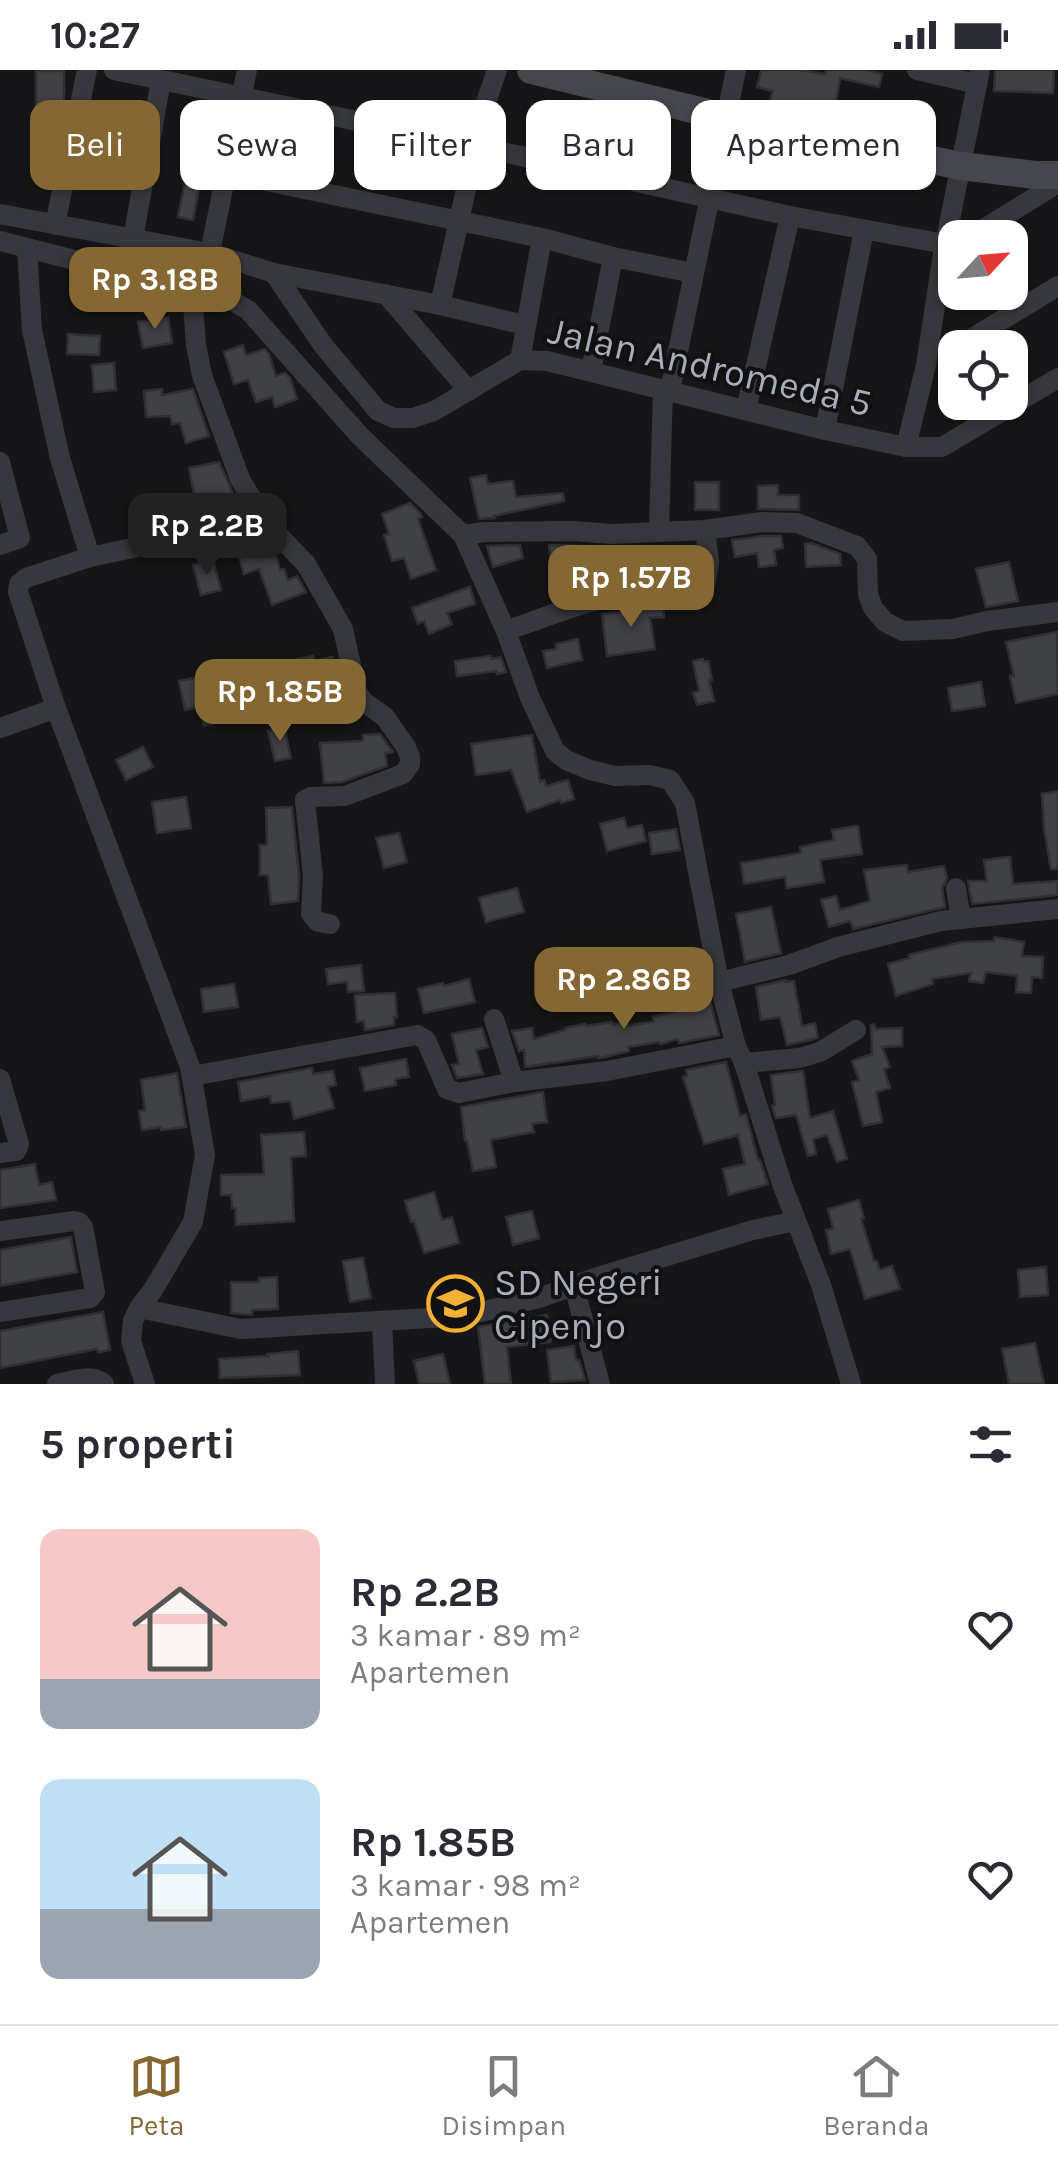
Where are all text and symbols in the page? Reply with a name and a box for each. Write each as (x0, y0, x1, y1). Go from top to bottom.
text: 10:27 (50, 13, 140, 58)
chip: Beli (30, 100, 160, 190)
chip: Sewa (180, 100, 334, 190)
chip: Filter (354, 100, 506, 190)
chip: Baru (526, 100, 671, 190)
chip: Apartemen (691, 100, 936, 190)
north arrow (938, 220, 1028, 310)
map controls (938, 220, 1028, 420)
pin: Rp 3.18B (52, 247, 258, 332)
text: Rp 3.18B (91, 261, 219, 298)
street label: Jalan Andromeda 5 (544, 308, 876, 426)
button: locate (938, 330, 1028, 420)
pin: Rp 2.2B (115, 493, 299, 578)
text: Rp 2.2B (150, 507, 264, 544)
pin: Rp 1.57B (528, 545, 734, 630)
text: Rp 1.57B (570, 559, 692, 596)
pin: Rp 1.85B (177, 659, 383, 744)
text: Rp 1.85B (217, 673, 343, 710)
pin: Rp 2.86B (521, 947, 727, 1032)
text: Rp 2.86B (556, 961, 692, 998)
place label: SD Negeri Cipenjo (494, 1260, 663, 1349)
school or university icon: SD Negeri Cipenjo (425, 1274, 485, 1334)
icon: filters (963, 1417, 1018, 1472)
text: 5 properti (40, 1419, 236, 1469)
text: Rp 2.2B (350, 1567, 500, 1617)
icon: home (120, 1569, 240, 1689)
icon: heart (963, 1602, 1018, 1657)
text: 3 kamar · 89 m² (350, 1617, 581, 1654)
text: Apartemen (350, 1654, 510, 1691)
text: Rp 1.85B (350, 1817, 516, 1867)
icon: home (120, 1819, 240, 1939)
icon: heart (963, 1852, 1018, 1907)
text: 3 kamar · 98 m² (350, 1867, 581, 1904)
text: Apartemen (350, 1904, 510, 1941)
tab: Peta (129, 2049, 184, 2142)
tab: Disimpan (441, 2049, 566, 2142)
tab: Beranda (823, 2049, 929, 2142)

